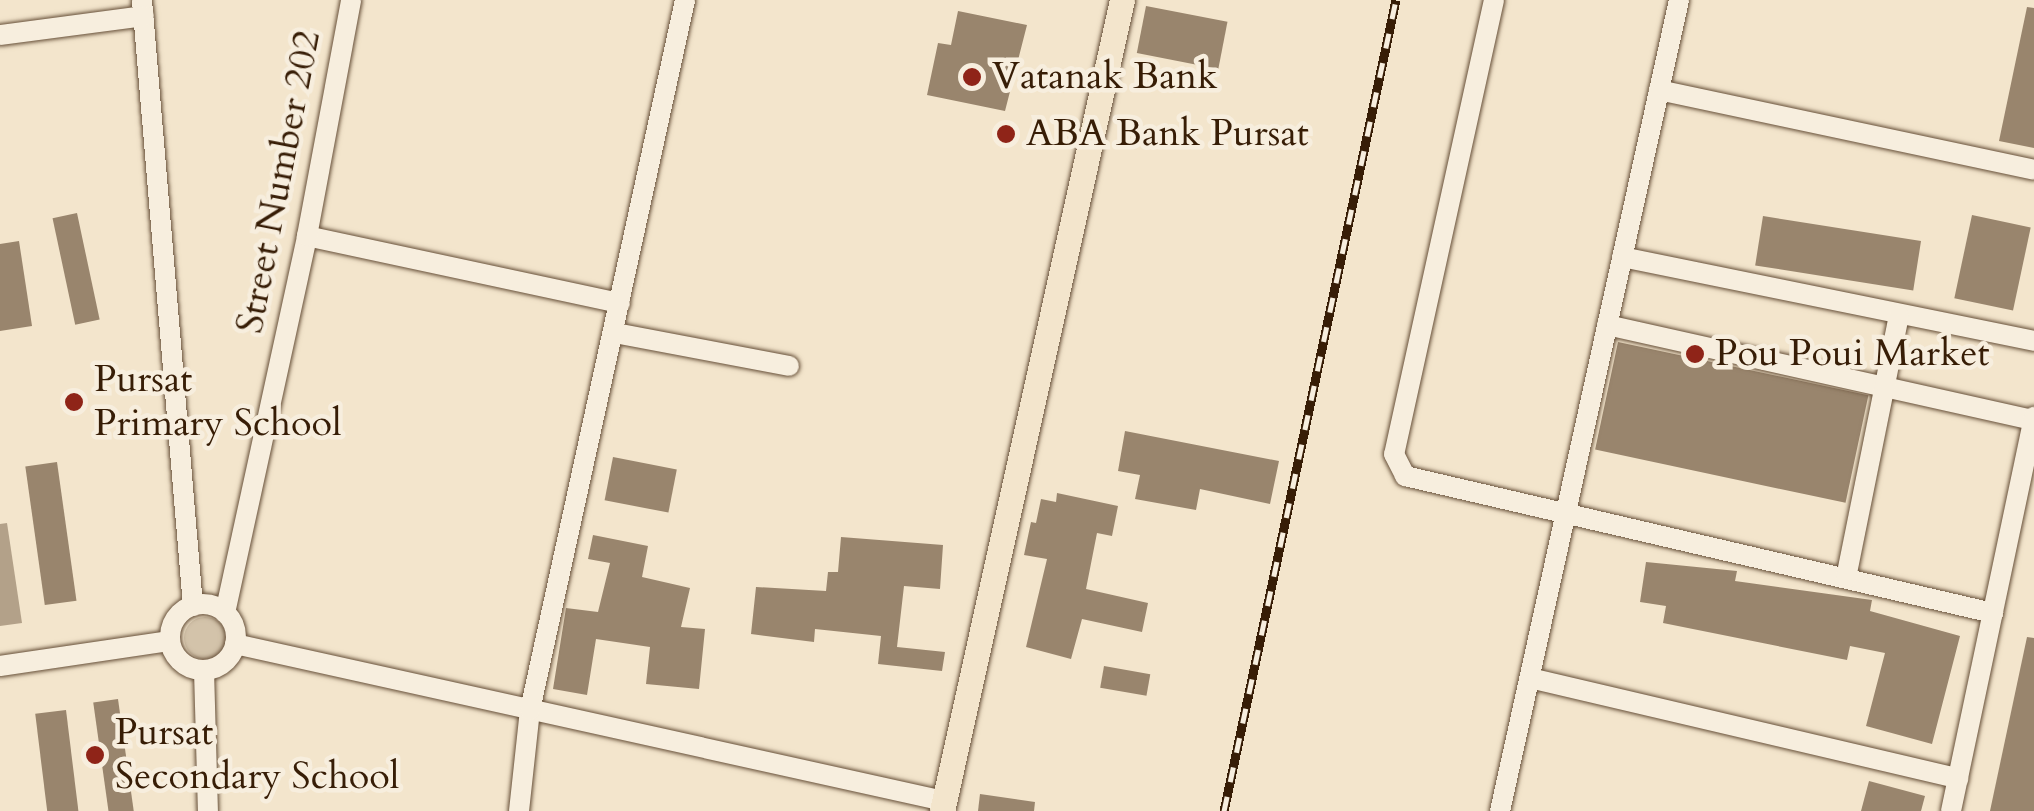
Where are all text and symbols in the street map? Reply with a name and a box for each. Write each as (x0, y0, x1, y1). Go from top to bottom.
street label: Street Number 202 (227, 27, 331, 337)
place label: Vatanak Bank (992, 54, 1218, 100)
marker: Vatanak Bank (961, 66, 983, 88)
place label: ABA Bank Pursat (1026, 111, 1309, 157)
marker: ABA Bank Pursat (995, 123, 1017, 145)
place label: Pou Poui Market (1715, 331, 1989, 377)
marker: Pou Poui Market (1684, 343, 1706, 365)
place label: Pursat Primary School (94, 357, 342, 446)
marker: Pursat Primary School (63, 391, 85, 413)
place label: Pursat Secondary School (115, 710, 400, 799)
marker: Pursat Secondary School (84, 744, 106, 766)

